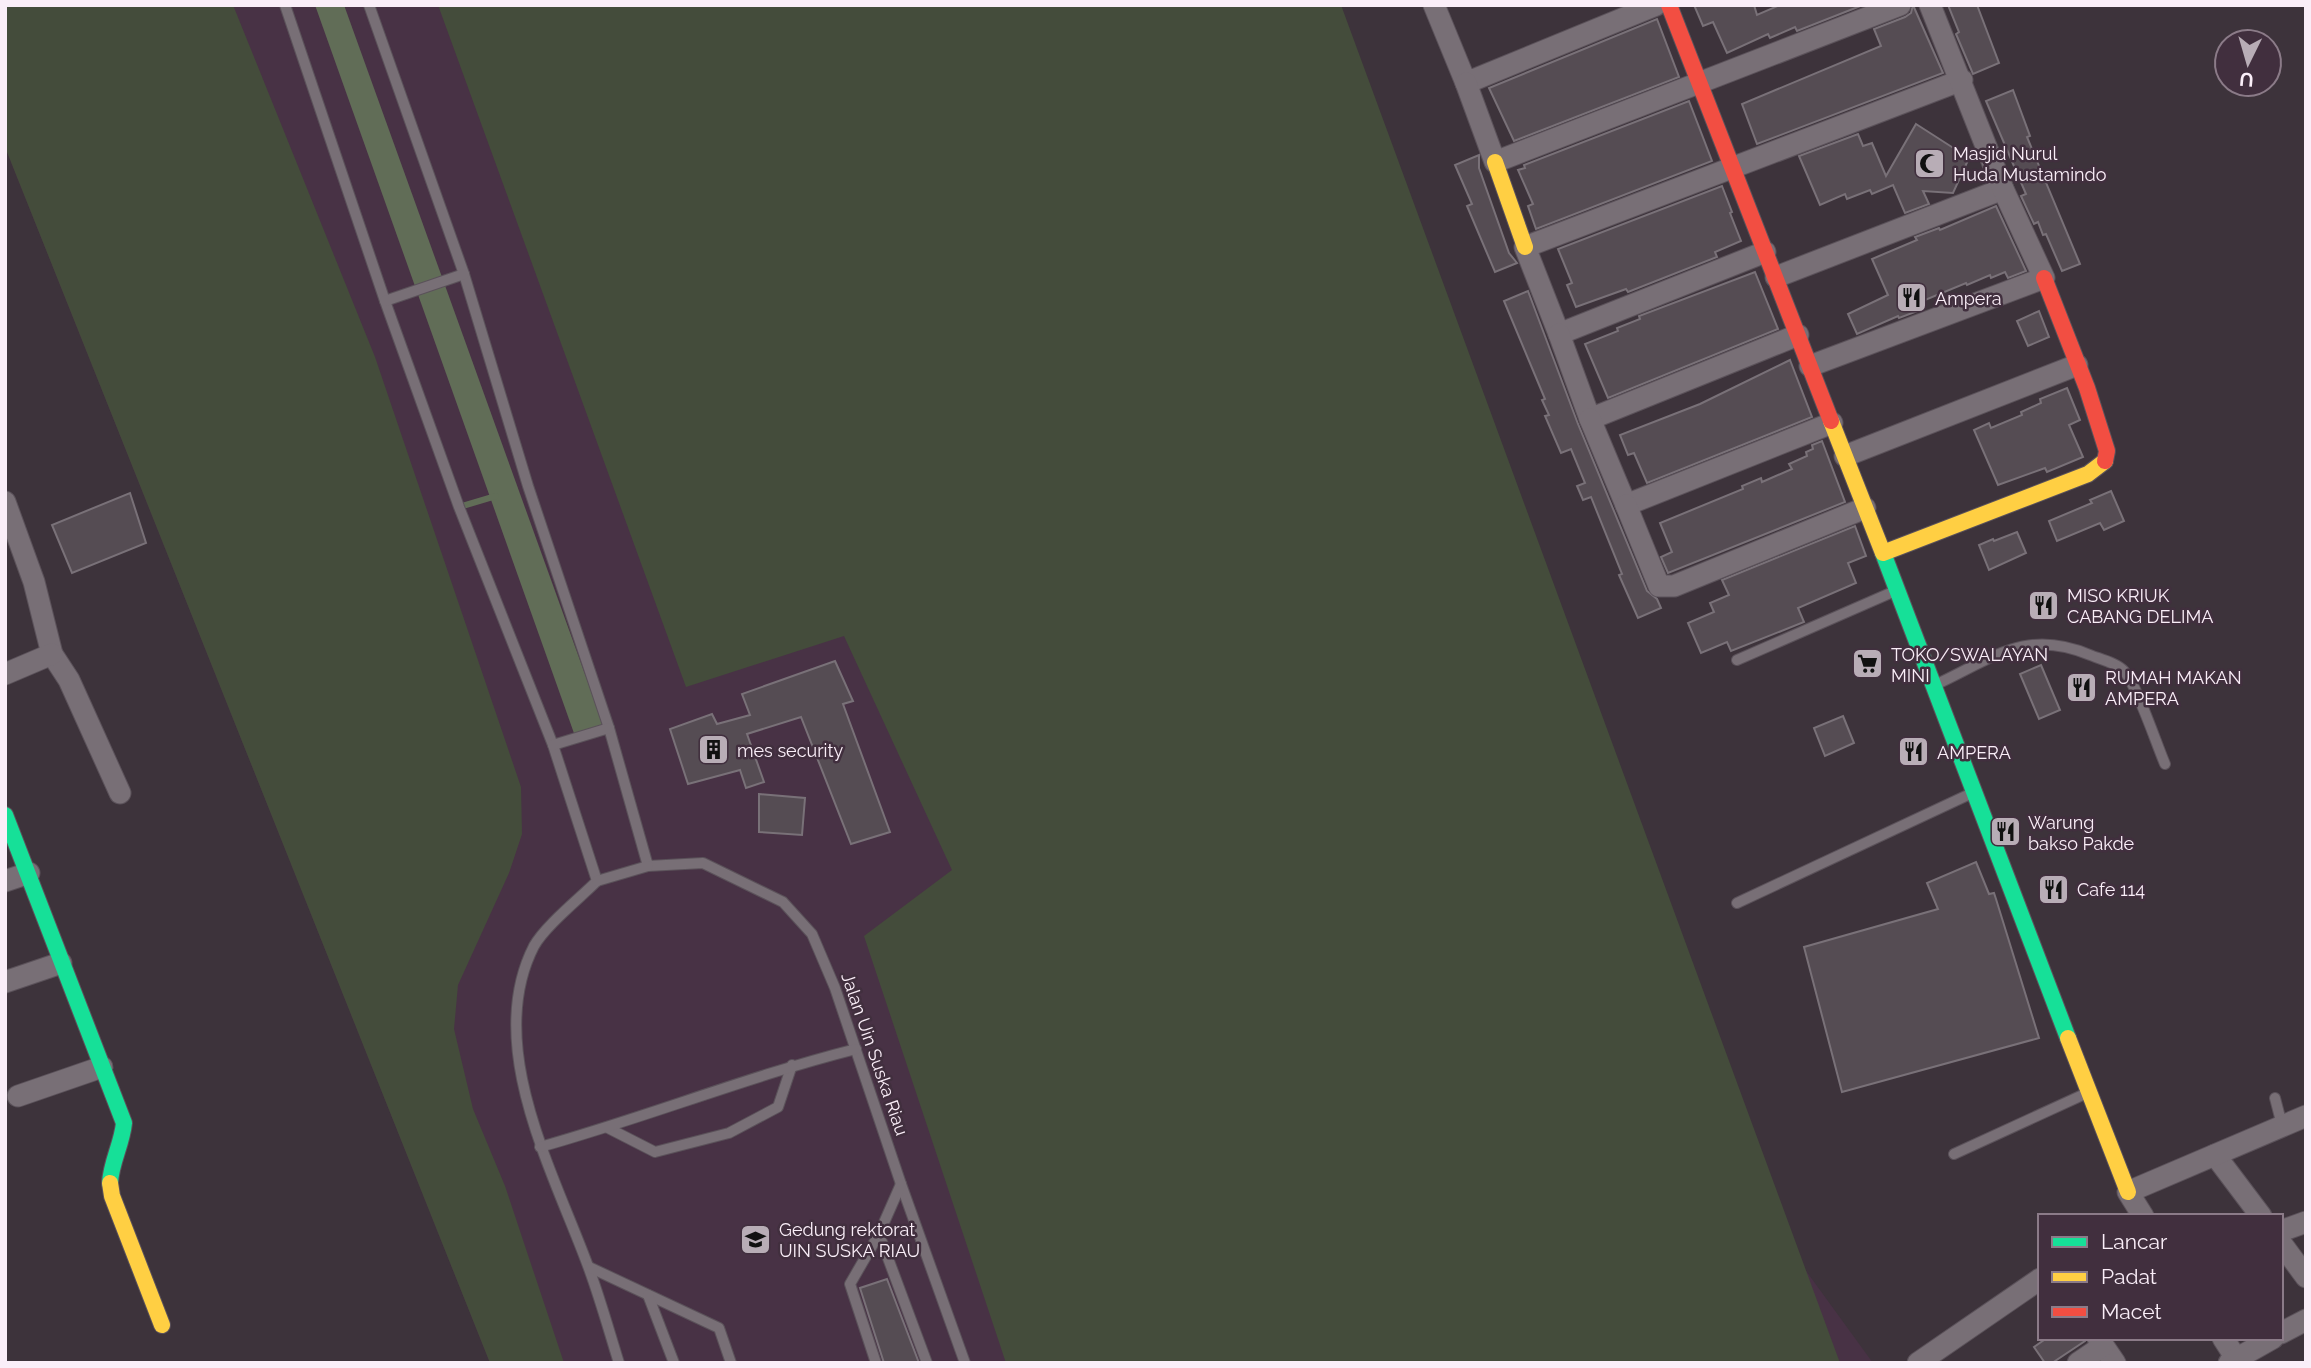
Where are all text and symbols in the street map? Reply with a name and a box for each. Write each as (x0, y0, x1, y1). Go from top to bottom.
north arrow (2213, 28, 2283, 98)
text: U (2238, 68, 2255, 92)
place label: Masjid Nurul Huda Mustamindo (1953, 143, 2107, 185)
mosque icon: Masjid Nurul Huda Mustamindo (1913, 146, 1947, 180)
restaurant icon: Ampera (1895, 281, 1929, 315)
place label: Ampera (1935, 288, 2001, 309)
place label: MISO KRIUK CABANG DELIMA (2067, 585, 2213, 627)
restaurant icon: MISO KRIUK CABANG DELIMA (2027, 588, 2061, 622)
place label: TOKO/SWALAYAN MINI (1891, 644, 2048, 686)
supermarket icon: TOKO/SWALAYAN MINI (1851, 647, 1885, 681)
place label: RUMAH MAKAN AMPERA (2105, 667, 2242, 709)
restaurant icon: RUMAH MAKAN AMPERA (2065, 670, 2099, 704)
building icon: mes security (697, 733, 731, 767)
restaurant icon: AMPERA (1897, 735, 1931, 769)
place label: mes security (737, 740, 843, 761)
place label: AMPERA (1937, 742, 2011, 763)
place label: Warung bakso Pakde (2028, 812, 2135, 854)
restaurant icon: Warung bakso Pakde (1988, 815, 2022, 849)
restaurant icon: Cafe 114 (2037, 872, 2071, 906)
place label: Cafe 114 (2077, 879, 2145, 900)
street label: Jalan Uin Suska Riau (837, 970, 913, 1138)
legend (2038, 1214, 2283, 1340)
place label: Gedung rektorat UIN SUSKA RIAU (779, 1219, 920, 1261)
school or university icon: Gedung rektorat UIN SUSKA RIAU (739, 1222, 773, 1256)
text: Lancar (2101, 1229, 2168, 1254)
text: Padat (2101, 1264, 2157, 1289)
text: Macet (2101, 1299, 2161, 1324)

